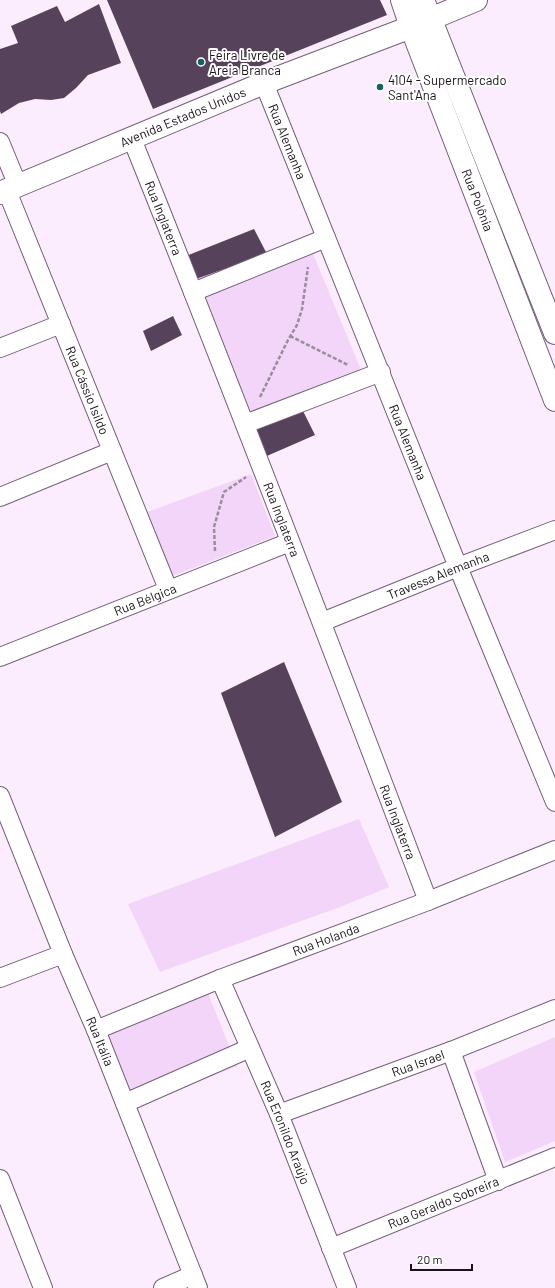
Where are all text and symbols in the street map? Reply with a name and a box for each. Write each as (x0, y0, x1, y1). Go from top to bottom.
place label: Feira Livre de Areia Branca (209, 47, 285, 78)
marker: Feira Livre de Areia Branca (196, 57, 206, 67)
place label: 4104 - Supermercado Sant'Ana (388, 72, 507, 103)
marker: 4104 - Supermercado Sant'Ana (375, 82, 385, 92)
street label: Avenida Estados Unidos (117, 83, 248, 150)
street label: Rua Alemanha (265, 101, 310, 182)
street label: Rua Polônia (459, 167, 497, 234)
street label: Rua Inglaterra (142, 178, 186, 257)
street label: Rua Cássio Isildo (63, 344, 113, 437)
street label: Rua Alemanha (386, 402, 430, 482)
street label: Rua Inglaterra (260, 480, 304, 559)
street label: Travessa Alemanha (385, 548, 491, 603)
street label: Rua Bélgica (111, 580, 179, 619)
street label: Rua Inglaterra (376, 782, 419, 862)
street label: Rua Holanda (290, 920, 361, 959)
street label: Rua Itália (83, 1014, 117, 1068)
street label: Rua Israel (389, 1046, 447, 1080)
street label: Rua Eronildo Araújo (257, 1078, 314, 1187)
street label: Rua Geraldo Sobreira (385, 1173, 501, 1232)
scale bar (411, 1246, 472, 1272)
text: 20 m (417, 1252, 443, 1266)

